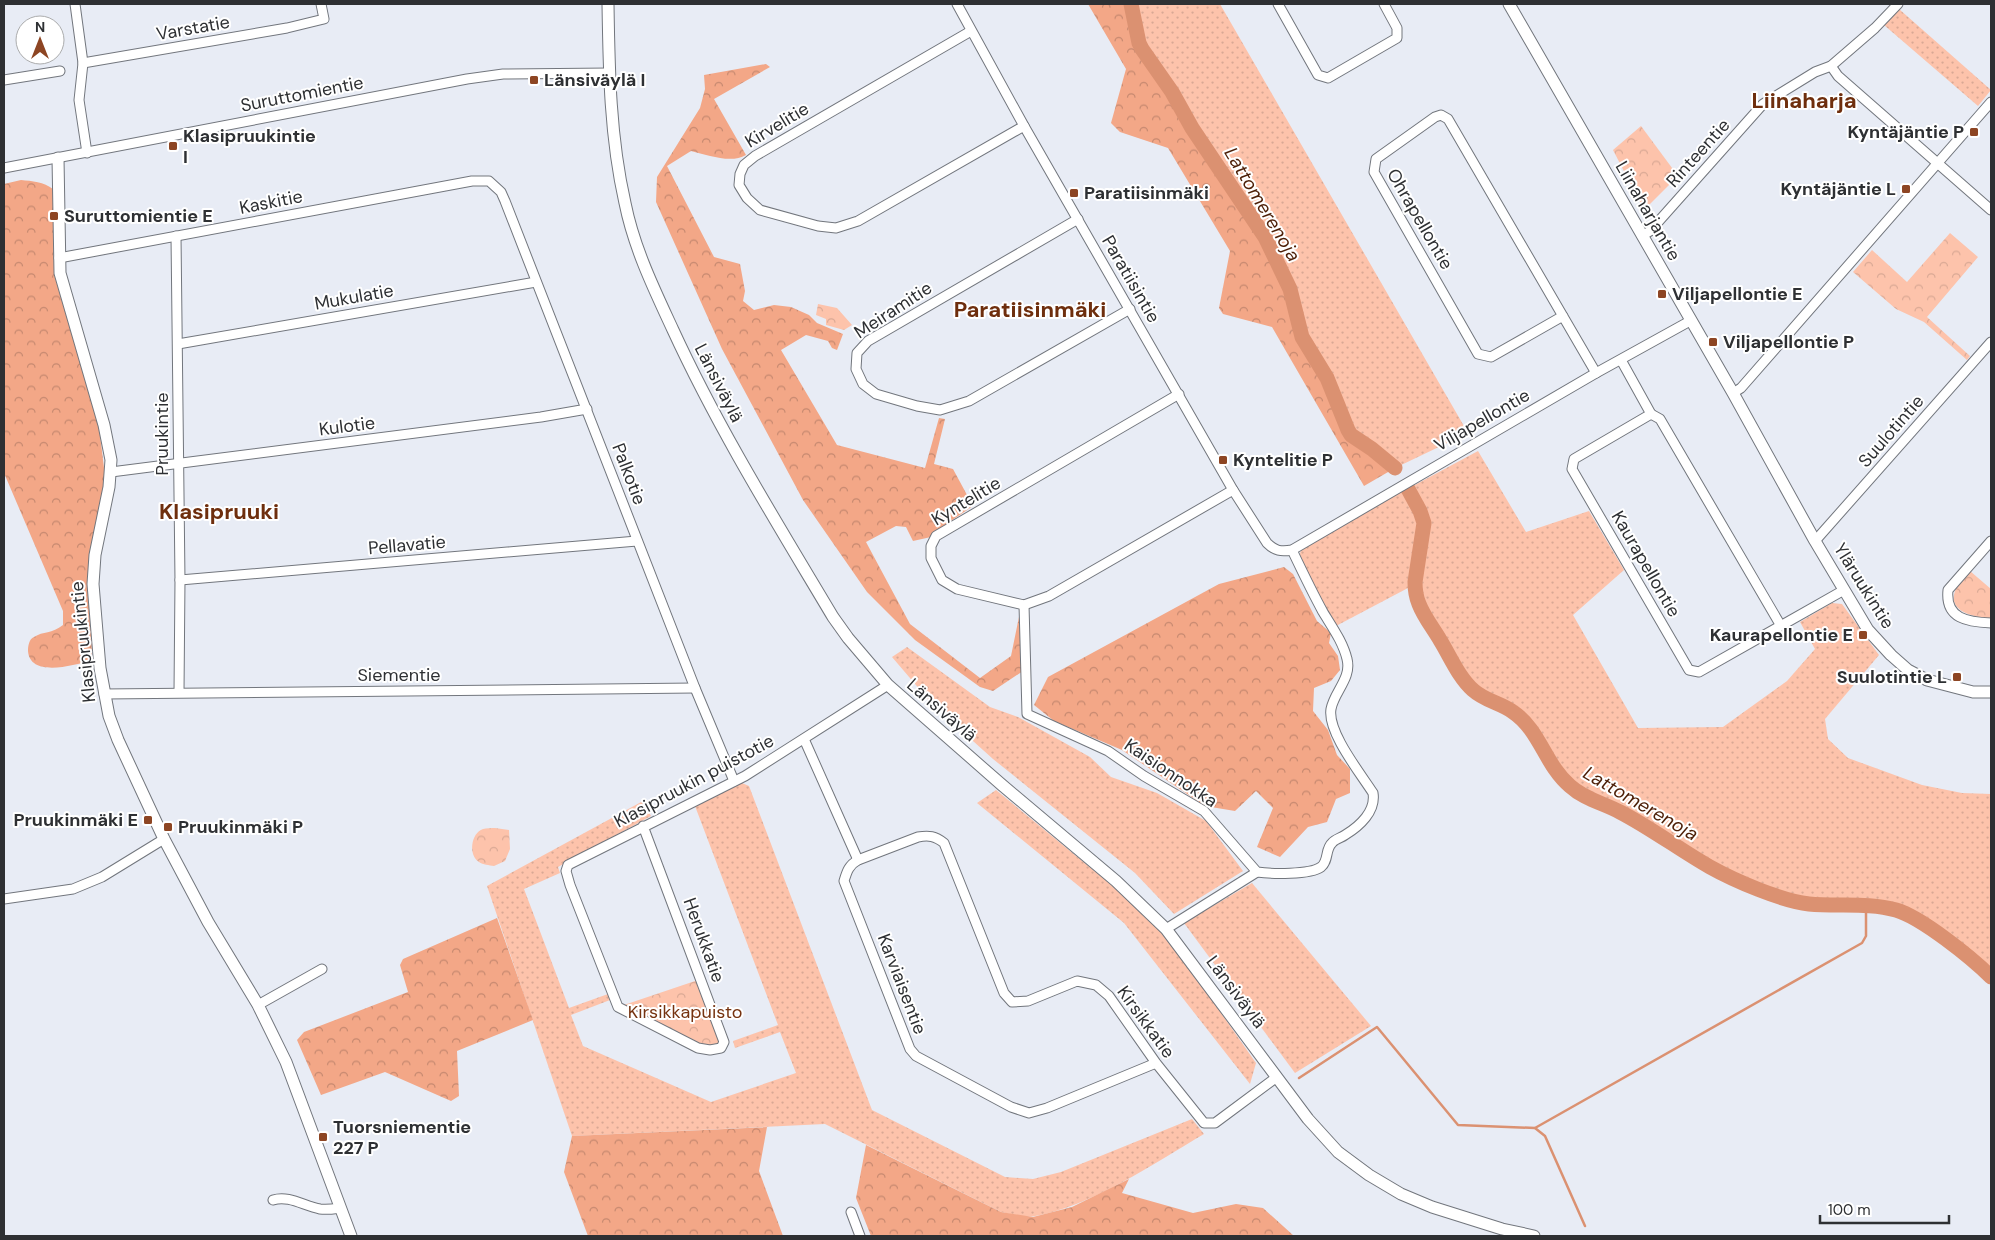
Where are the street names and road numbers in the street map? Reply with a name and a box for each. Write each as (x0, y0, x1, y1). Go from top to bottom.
street label: Varstatie (154, 10, 232, 46)
street label: Suruttomientie (238, 70, 366, 118)
street label: Kirvelitie (741, 97, 813, 153)
street label: Rinteentie (1661, 114, 1735, 192)
street label: Liinaharjantie (1610, 157, 1686, 265)
street label: Ohrapellontie (1381, 164, 1459, 274)
street label: Kaskitie (237, 184, 305, 220)
street label: Paratiisintie (1096, 231, 1166, 327)
street label: Meiramitie (850, 276, 936, 344)
street label: Mukulatie (313, 278, 395, 316)
street label: Länsiväylä (689, 340, 749, 426)
street label: Viljapellontie (1430, 383, 1534, 457)
street label: Suulotintie (1853, 390, 1929, 472)
street label: Pruukintie (150, 392, 174, 476)
street label: Kulotie (318, 411, 376, 441)
street label: Palkotie (606, 440, 652, 508)
street label: Kyntelitie (927, 471, 1005, 531)
street label: Kaurapellontie (1606, 507, 1686, 621)
street label: Pellavatie (367, 530, 447, 560)
street label: Yläruukintie (1828, 539, 1900, 633)
street label: Klasipruukintie (65, 580, 101, 704)
street label: Siementie (357, 663, 441, 687)
street label: Länsiväylä (902, 673, 982, 747)
street label: Klasipruukin puistotie (610, 729, 778, 833)
street label: Kaisionnokka (1120, 733, 1222, 813)
street label: Herukkatie (678, 894, 730, 986)
street label: Karviaisentie (872, 930, 932, 1038)
street label: Länsiväylä (1201, 951, 1271, 1033)
street label: Kirsikkatie (1112, 981, 1180, 1063)

